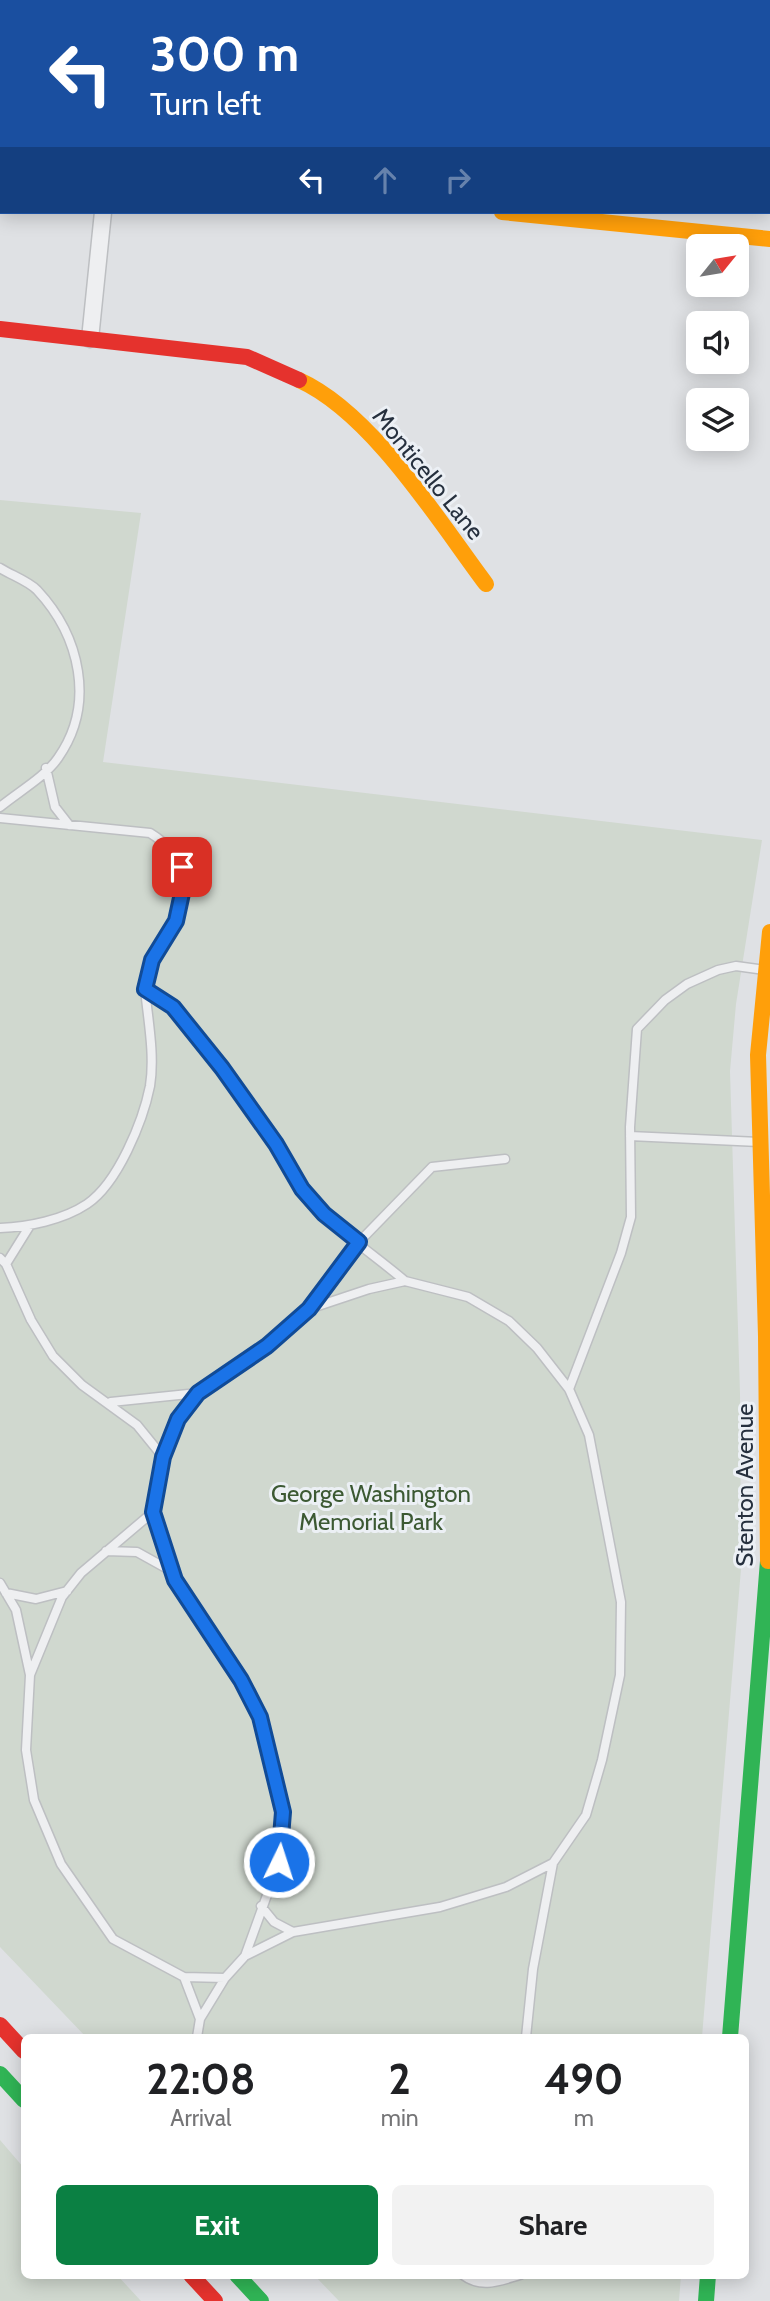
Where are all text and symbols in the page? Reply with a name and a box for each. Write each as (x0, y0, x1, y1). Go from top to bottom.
text: 300 m (150, 24, 299, 83)
icon: left (35, 28, 126, 119)
text: Turn left (150, 84, 261, 123)
icon: left (293, 161, 331, 199)
icon: ahead (366, 161, 404, 199)
icon: right (439, 161, 477, 199)
north arrow (686, 234, 749, 298)
map controls (686, 234, 749, 451)
button: sound (686, 311, 749, 374)
button: layers (686, 388, 749, 451)
street label: Monticello Lane (366, 402, 490, 545)
pin (152, 837, 212, 897)
icon: arrive (163, 848, 201, 886)
street label: Stenton Avenue (730, 1403, 759, 1567)
park label: George Washington Memorial Park (271, 1479, 471, 1536)
position arrow (242, 1825, 316, 1899)
text: 22:08 (146, 2053, 255, 2105)
text: 2 (389, 2053, 411, 2105)
text: 490 (544, 2053, 623, 2105)
text: Arrival (170, 2104, 231, 2132)
text: min (381, 2104, 419, 2132)
text: m (574, 2104, 594, 2132)
button: Exit (56, 2185, 378, 2265)
button: Share (392, 2185, 714, 2265)

